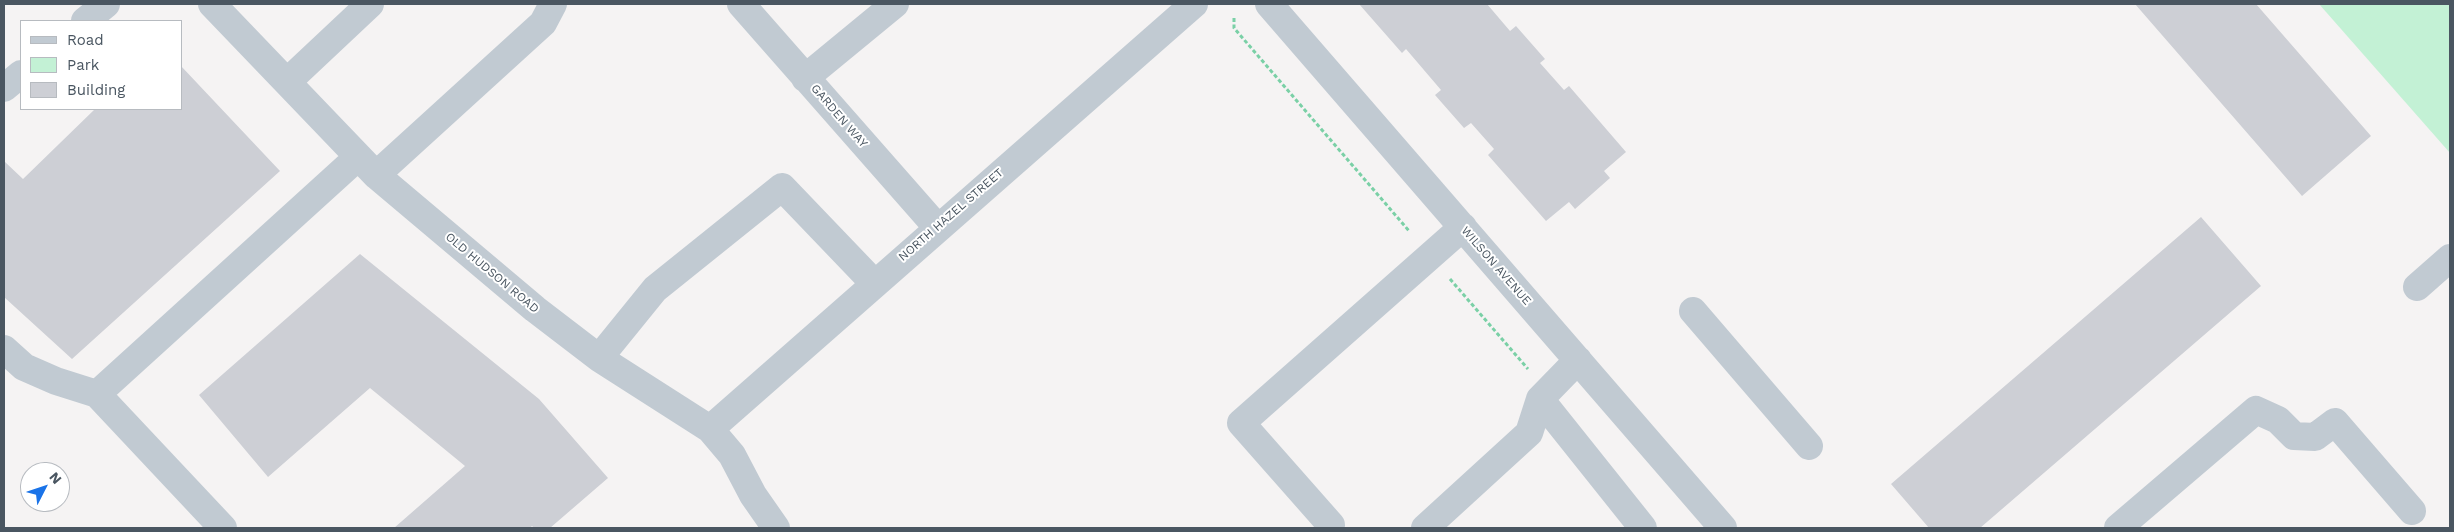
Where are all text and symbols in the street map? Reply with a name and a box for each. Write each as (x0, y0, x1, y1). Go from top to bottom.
legend (20, 20, 182, 110)
text: Road (67, 31, 104, 49)
text: Park (67, 56, 99, 74)
text: Building (67, 81, 125, 99)
street label: GARDEN WAY (808, 82, 870, 150)
street label: NORTH HAZEL STREET (896, 166, 1006, 264)
street label: WILSON AVENUE (1458, 224, 1534, 308)
street label: OLD HUDSON ROAD (442, 230, 542, 316)
north arrow (20, 462, 70, 512)
text: N (46, 469, 65, 487)

